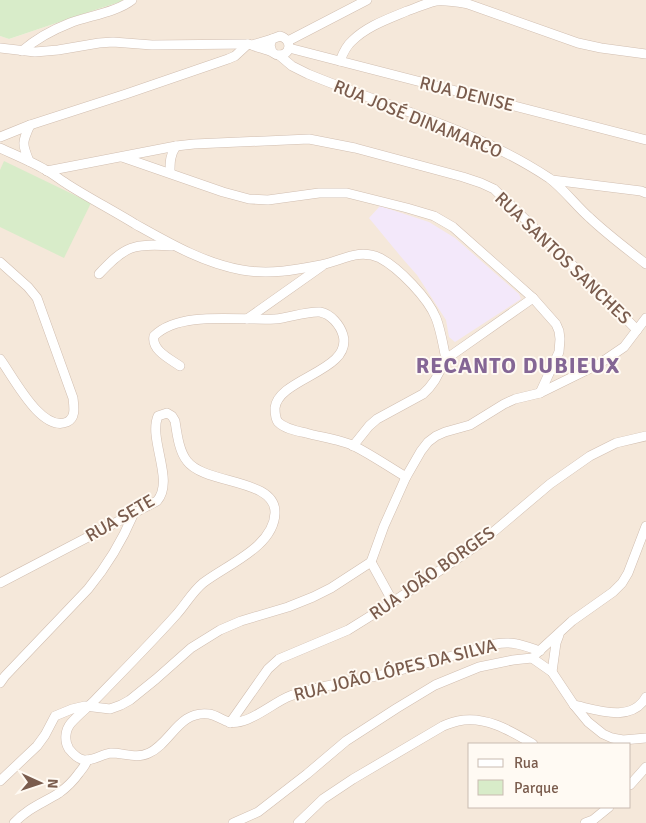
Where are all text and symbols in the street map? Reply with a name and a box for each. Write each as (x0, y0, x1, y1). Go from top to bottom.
street label: RUA DENISE (417, 72, 517, 116)
street label: RUA JOSÉ DINAMARCO (330, 75, 506, 163)
street label: RUA SANTOS SANCHES (490, 187, 636, 329)
district label: RECANTO DUBIEUX (416, 352, 620, 379)
street label: RUA SETE (81, 489, 159, 547)
street label: RUA JOÃO BORGES (365, 521, 499, 625)
street label: RUA JOÃO LÓPES DA SILVA (291, 634, 499, 706)
legend (468, 743, 631, 808)
text: Rua (514, 754, 539, 772)
north arrow (15, 758, 65, 808)
text: N (44, 778, 61, 789)
text: Parque (514, 779, 559, 797)

